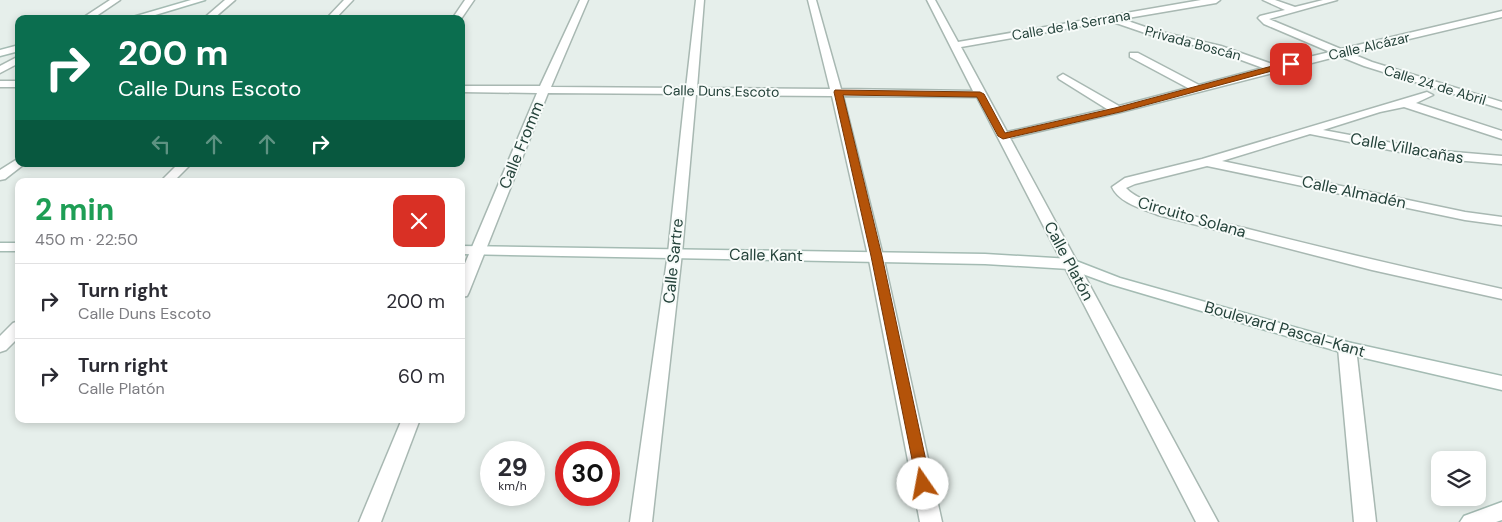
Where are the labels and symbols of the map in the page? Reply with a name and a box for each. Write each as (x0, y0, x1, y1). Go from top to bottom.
street label: Calle de la Serrana (1010, 6, 1132, 44)
street label: Privada Boscán (1143, 22, 1243, 64)
street label: Calle Alcázar (1327, 28, 1411, 64)
pin (1270, 43, 1312, 85)
street label: Calle 24 de Abril (1382, 61, 1488, 109)
street label: Calle Duns Escoto (663, 81, 779, 101)
street label: Calle Fromm (494, 98, 548, 192)
street label: Calle Villacañas (1349, 128, 1465, 168)
street label: Calle Almadén (1300, 171, 1408, 213)
street label: Circuito Solana (1135, 191, 1249, 243)
street label: Calle Sartre (658, 217, 688, 305)
street label: Calle Platón (1039, 218, 1099, 304)
street label: Calle Kant (729, 244, 803, 266)
street label: Boulevard Pascal-Kant (1202, 296, 1368, 362)
speed limit sign: 30 (555, 441, 620, 506)
position arrow (896, 457, 948, 509)

